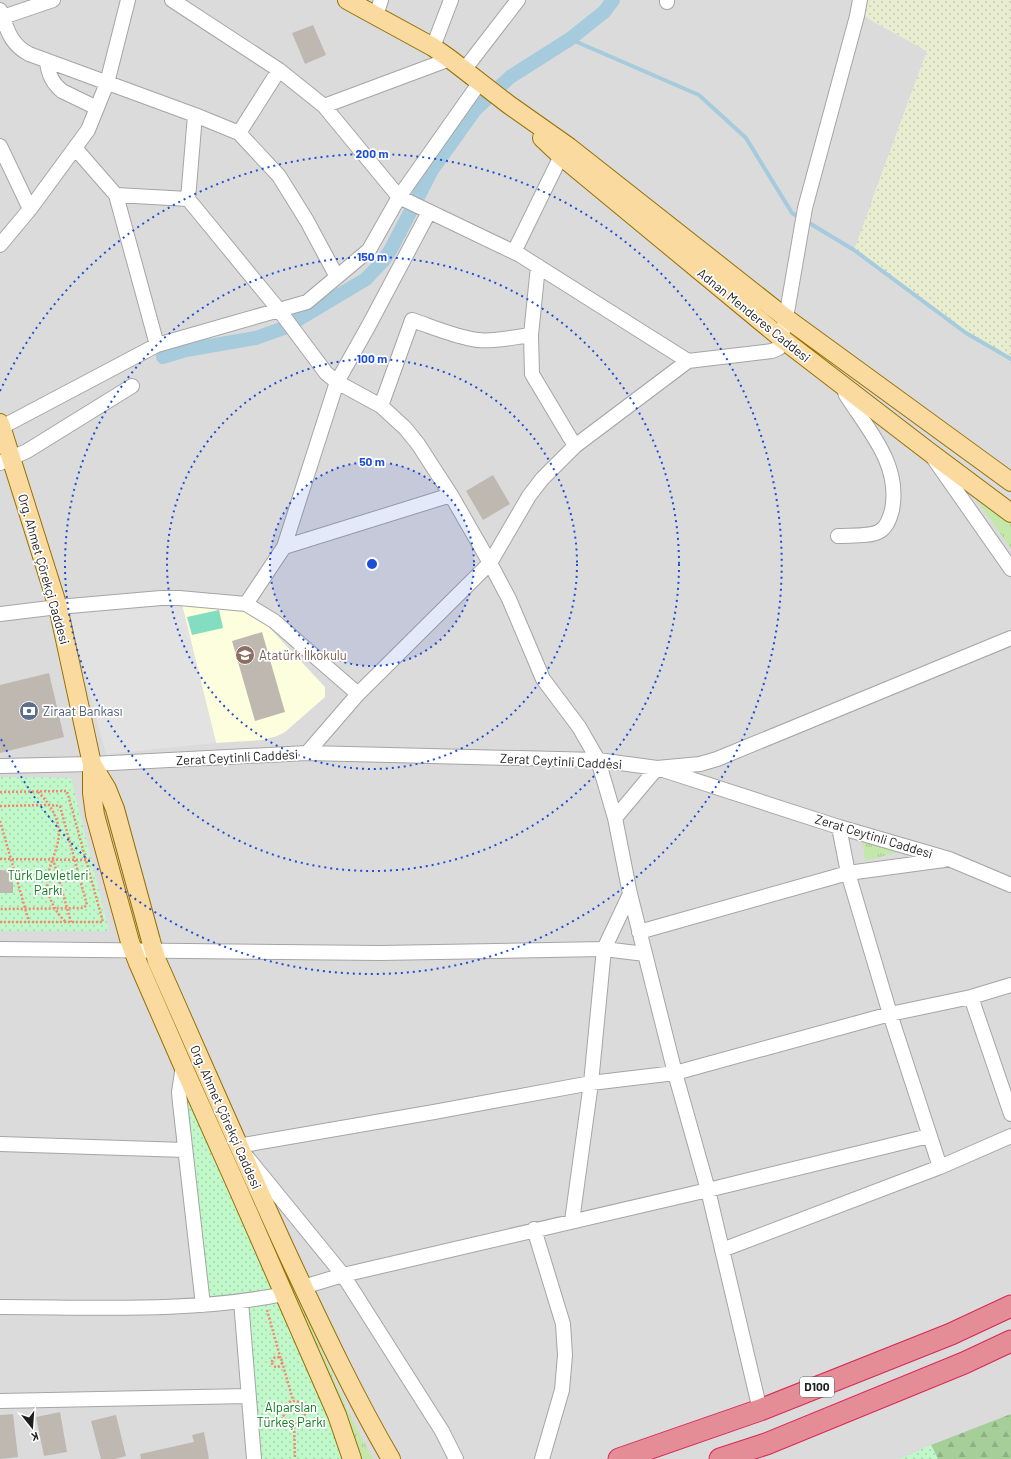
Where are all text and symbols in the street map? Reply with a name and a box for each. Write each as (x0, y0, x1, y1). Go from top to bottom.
text: 200 m (356, 146, 388, 160)
text: 150 m (357, 249, 387, 263)
street label: Adnan Menderes Caddesi (694, 265, 814, 365)
text: 100 m (357, 351, 387, 365)
text: 50 m (359, 454, 385, 468)
street label: Org. Ahmet Çörekçi Caddesi (15, 492, 73, 646)
centre of rings (365, 557, 379, 571)
school or university icon: Atatürk İlkokulu (234, 644, 256, 666)
place label: Atatürk İlkokulu (259, 647, 347, 663)
bank icon: Ziraat Bankası (18, 700, 40, 722)
place label: Ziraat Bankası (43, 703, 122, 719)
street label: Zerat Ceytinli Caddesi (176, 746, 298, 768)
street label: Zerat Ceytinli Caddesi (500, 750, 622, 772)
street label: Zerat Ceytinli Caddesi (813, 810, 935, 862)
park label: Türk Devletleri Parkı (7, 867, 89, 898)
street label: Org. Ahmet Çörekçi Caddesi (187, 1043, 265, 1191)
road number: D100 (800, 1377, 834, 1397)
park label: Alparslan Türkeş Parkı (257, 1399, 325, 1430)
north arrow (12, 1407, 52, 1447)
text: K (30, 1430, 40, 1444)

